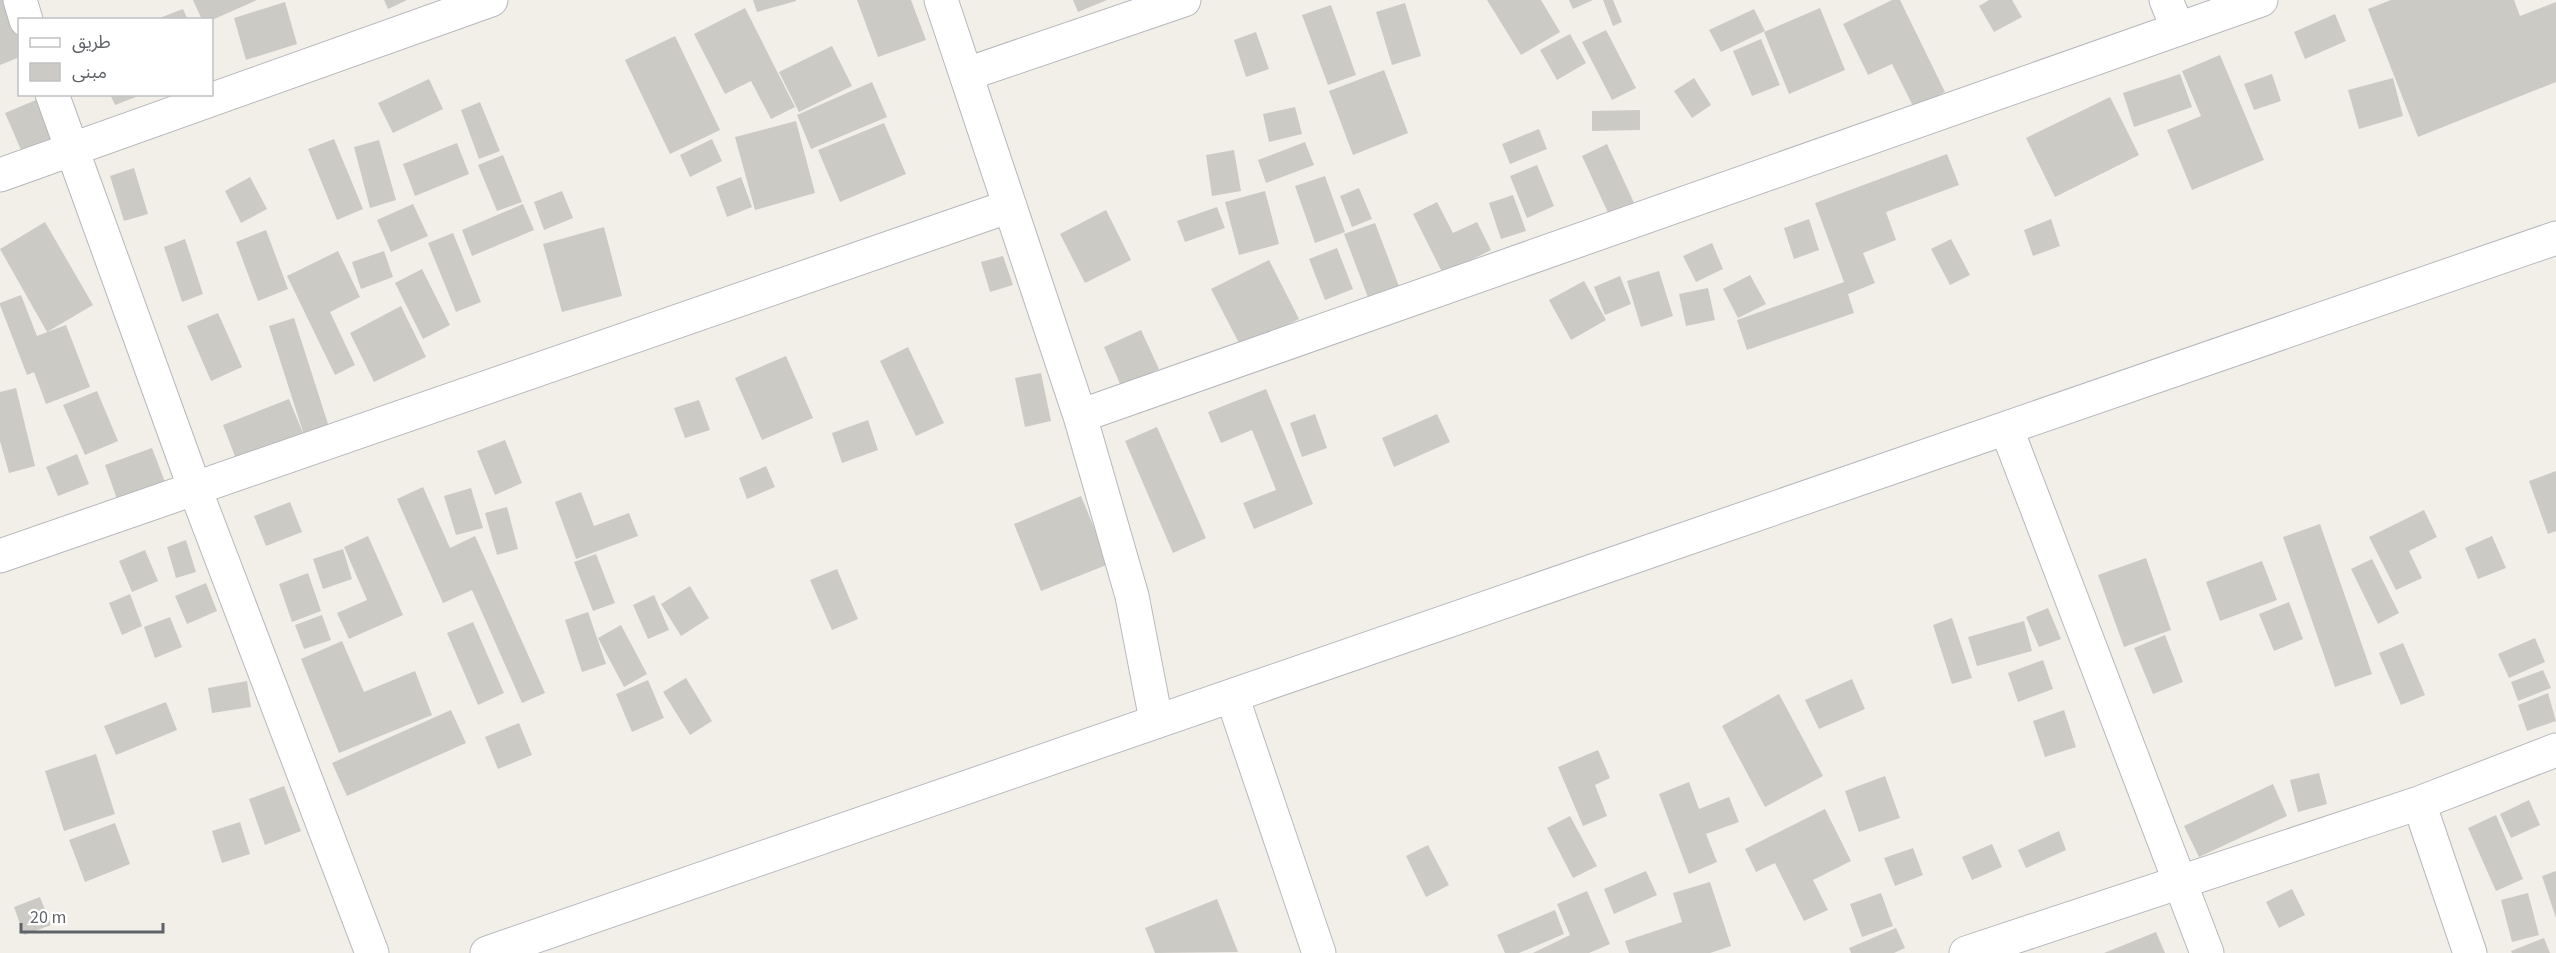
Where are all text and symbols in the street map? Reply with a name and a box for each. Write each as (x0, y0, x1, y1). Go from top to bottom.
legend (18, 18, 213, 96)
text: طريق (72, 30, 111, 55)
text: مبنى (72, 60, 107, 85)
scale bar (21, 896, 164, 934)
text: 20 m (30, 905, 66, 930)

